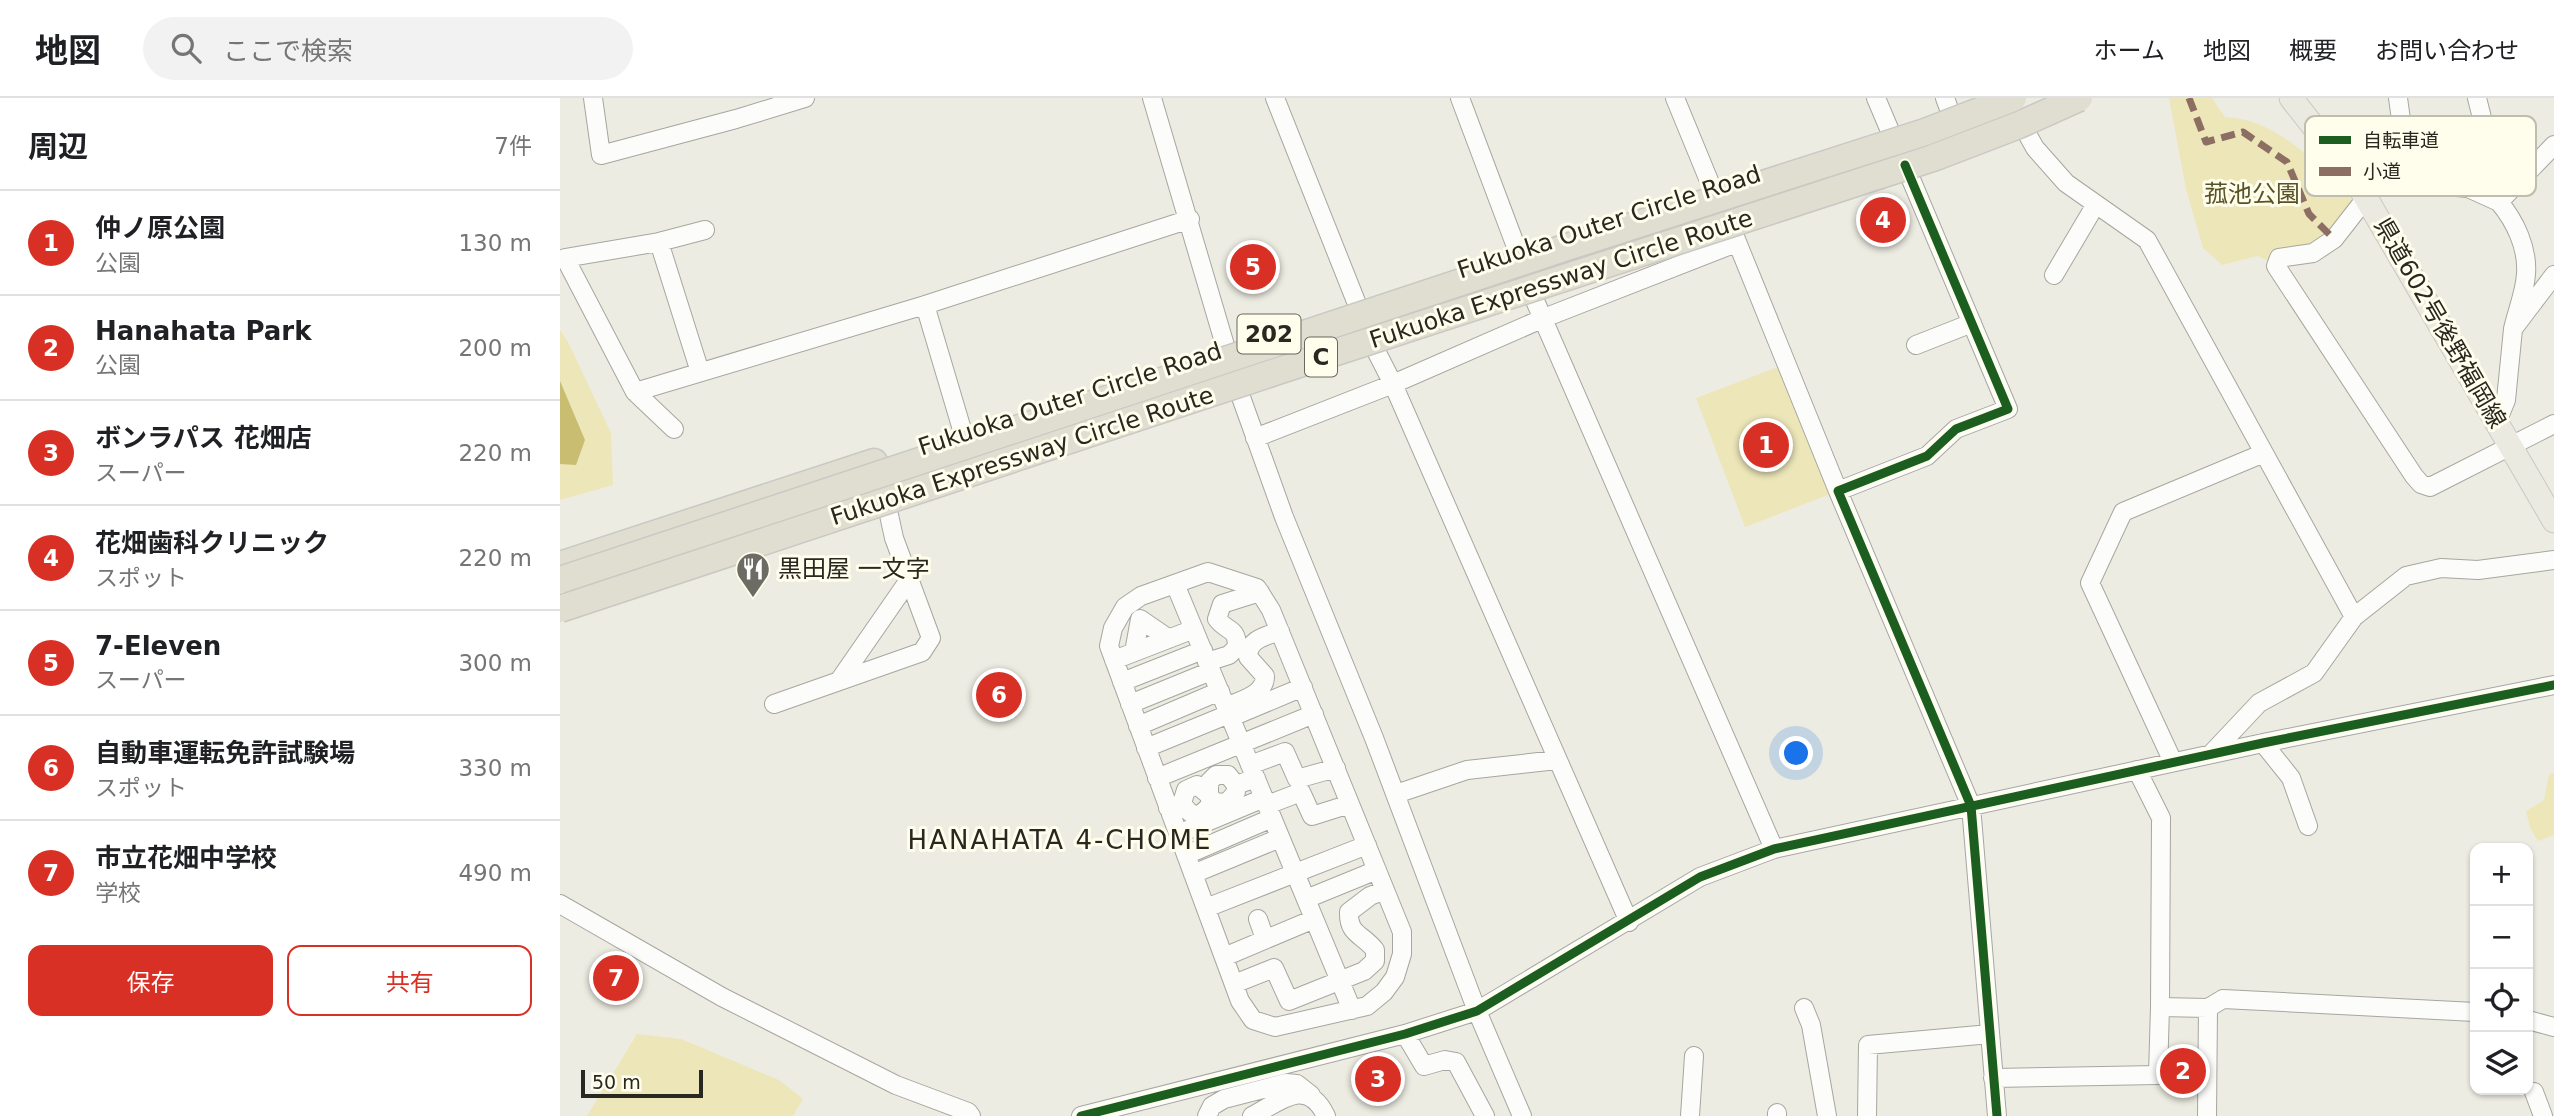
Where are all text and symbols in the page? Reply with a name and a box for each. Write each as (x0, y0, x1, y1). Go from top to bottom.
search box (143, 17, 633, 80)
icon: search (167, 29, 205, 67)
text: 地図 (35, 31, 101, 70)
text: ここで検索 (223, 36, 353, 66)
text: ホーム (2094, 37, 2165, 65)
text: 地図 (2203, 37, 2251, 65)
text: 概要 (2289, 37, 2337, 65)
text: お問い合わせ (2375, 37, 2519, 65)
legend (2305, 116, 2536, 196)
text: 周辺 (28, 129, 88, 164)
text: 自転車道 (2363, 129, 2439, 151)
text: 7件 (494, 133, 532, 159)
street label: Fukuoka Outer Circle Road (1454, 160, 1764, 284)
text: 小道 (2363, 160, 2401, 182)
park label: 菰池公園 (2204, 180, 2300, 208)
pin: 4 (1860, 194, 1906, 246)
street label: Fukuoka Expressway Circle Route (1366, 204, 1756, 354)
text: 仲ノ原公園 (95, 213, 225, 243)
street label: 県道602号後野福岡線 (2368, 213, 2512, 433)
text: 1 (43, 230, 59, 256)
text: 130 m (458, 230, 532, 256)
pin: 5 (1230, 241, 1276, 293)
text: 公園 (95, 250, 141, 276)
road number: 202 (1238, 314, 1300, 354)
text: Hanahata Park (95, 316, 311, 346)
text: 2 (43, 335, 59, 361)
text: 200 m (458, 335, 532, 361)
street label: Fukuoka Outer Circle Road (915, 337, 1225, 461)
road number: C (1305, 338, 1337, 376)
text: 公園 (95, 352, 141, 378)
street label: Fukuoka Expressway Circle Route (827, 381, 1217, 531)
pin: 1 (1743, 419, 1789, 471)
text: ボンラパス 花畑店 (95, 423, 312, 453)
text: 3 (43, 440, 59, 466)
text: 220 m (458, 440, 532, 466)
text: スーパー (95, 460, 187, 486)
text: 花畑歯科クリニック (95, 528, 329, 558)
text: 4 (43, 545, 59, 571)
text: 220 m (458, 545, 532, 571)
restaurant icon: 黒田屋 一文字 (734, 550, 772, 599)
place label: 黒田屋 一文字 (778, 555, 930, 583)
text: スポット (95, 565, 187, 591)
text: 7-Eleven (95, 631, 221, 661)
text: 5 (43, 650, 59, 676)
text: 300 m (458, 650, 532, 676)
text: スーパー (95, 667, 187, 693)
pin: 6 (976, 669, 1022, 721)
your location (1779, 736, 1813, 770)
text: 自動車運転免許試験場 (95, 738, 355, 768)
text: 6 (43, 755, 59, 781)
text: 330 m (458, 755, 532, 781)
text: スポット (95, 775, 187, 801)
district label: HANAHATA 4-CHOME (908, 825, 1212, 855)
text: 市立花畑中学校 (95, 843, 277, 873)
map controls (2470, 843, 2533, 1095)
button: + (2470, 843, 2533, 906)
text: 7 (43, 860, 59, 886)
text: 490 m (458, 860, 532, 886)
text: 学校 (95, 880, 141, 906)
button: − (2470, 906, 2533, 969)
button: 保存 (28, 945, 273, 1016)
button: 共有 (287, 945, 532, 1016)
pin: 7 (593, 952, 639, 1004)
button: locate (2470, 969, 2533, 1032)
button: layers (2470, 1032, 2533, 1095)
pin: 2 (2160, 1045, 2206, 1097)
pin: 3 (1355, 1053, 1401, 1105)
scale bar (581, 1067, 704, 1099)
text: 50 m (592, 1071, 641, 1093)

